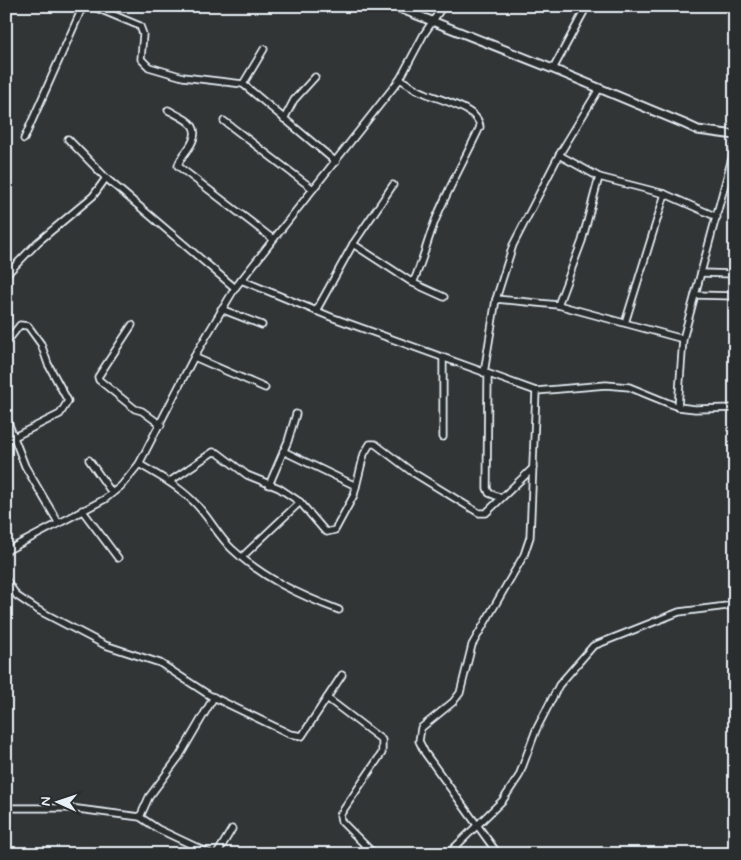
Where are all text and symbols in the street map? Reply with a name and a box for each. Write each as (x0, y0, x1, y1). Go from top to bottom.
north arrow (32, 778, 82, 828)
text: N (37, 796, 55, 807)

